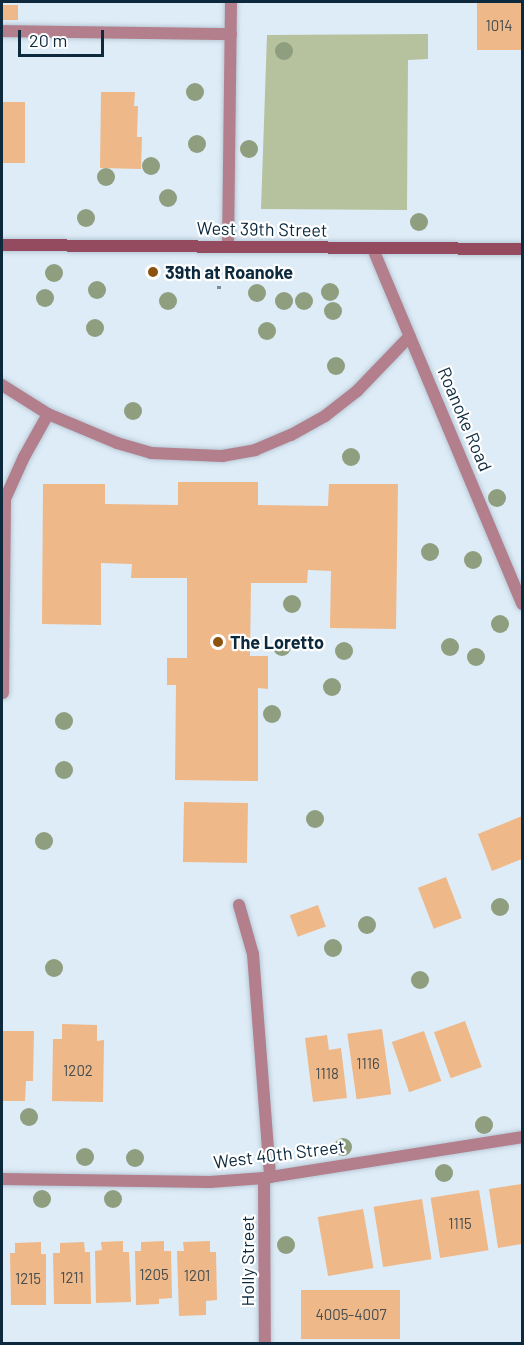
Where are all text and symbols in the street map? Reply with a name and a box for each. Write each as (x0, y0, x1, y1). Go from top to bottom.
house number: 1014 (486, 17, 512, 35)
scale bar (21, 18, 106, 56)
text: 20 m (29, 29, 67, 51)
street label: West 39th Street (196, 217, 328, 241)
place label: 39th at Roanoke (165, 261, 293, 283)
marker: 39th at Roanoke (146, 265, 160, 279)
street label: Roanoke Road (433, 364, 497, 474)
place label: The Loretto (230, 631, 324, 653)
marker: The Loretto (211, 635, 225, 649)
house number: 1116 (356, 1055, 380, 1073)
house number: 1202 (63, 1062, 93, 1080)
house number: 1118 (315, 1065, 339, 1083)
street label: West 40th Street (212, 1135, 346, 1173)
house number: 1115 (448, 1215, 472, 1233)
street label: Holly Street (236, 1216, 258, 1306)
house number: 1205 (139, 1266, 169, 1284)
house number: 1201 (184, 1267, 210, 1285)
house number: 1211 (60, 1269, 84, 1287)
house number: 1215 (15, 1270, 41, 1288)
house number: 4005-4007 (315, 1306, 387, 1324)

